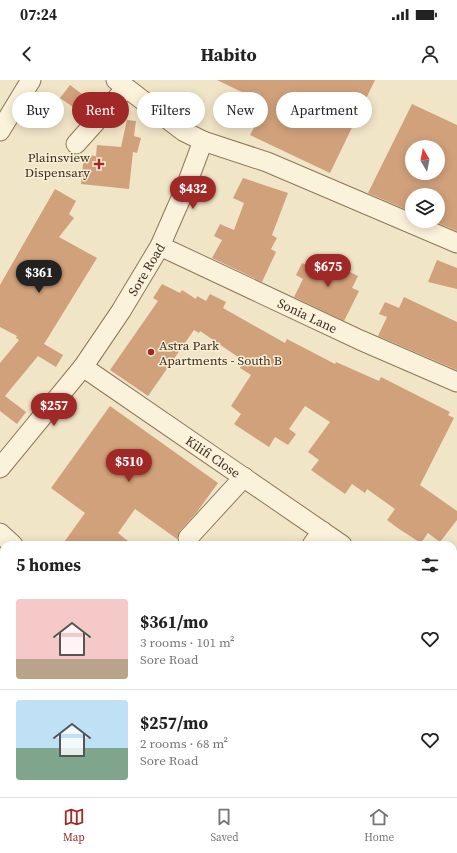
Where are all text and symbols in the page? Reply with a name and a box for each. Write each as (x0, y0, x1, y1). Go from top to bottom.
text: 07:24 (20, 4, 57, 25)
text: Habito (200, 42, 257, 67)
icon: back (16, 43, 38, 65)
icon: person (419, 43, 441, 65)
chip: Buy (12, 92, 64, 128)
chip: Rent (72, 92, 129, 128)
chip: Filters (137, 92, 205, 128)
chip: New (213, 92, 268, 128)
chip: Apartment (276, 92, 372, 128)
north arrow (405, 140, 445, 180)
map controls (405, 140, 445, 228)
place label: Plainsview Dispensary (25, 149, 90, 181)
marker: Plainsview Dispensary (93, 158, 105, 170)
pin: $432 (169, 176, 217, 210)
text: $432 (179, 180, 207, 197)
button: layers (405, 188, 445, 228)
street label: Sore Road (124, 239, 169, 299)
pin: $675 (304, 254, 352, 288)
text: $675 (314, 258, 342, 275)
pin: $361 (15, 260, 63, 294)
text: $361 (25, 264, 53, 281)
street label: Sonia Lane (275, 294, 340, 337)
place label: Astra Park Apartments - South B (159, 337, 282, 369)
marker: Astra Park Apartments - South B (146, 347, 156, 357)
pin: $257 (30, 393, 78, 427)
text: $257 (40, 397, 68, 414)
street label: Kilifi Close (183, 432, 244, 481)
pin: $510 (105, 449, 153, 483)
text: $510 (115, 453, 143, 470)
text: 5 homes (16, 553, 81, 577)
icon: filters (419, 554, 441, 576)
text: $361/mo (140, 610, 208, 634)
icon: home (48, 615, 96, 663)
icon: heart (419, 628, 441, 650)
text: 3 rooms · 101 m² (140, 634, 235, 651)
text: Sore Road (140, 651, 198, 668)
text: $257/mo (140, 711, 208, 735)
icon: home (48, 716, 96, 764)
icon: heart (419, 729, 441, 751)
text: 2 rooms · 68 m² (140, 735, 228, 752)
text: Sore Road (140, 752, 198, 769)
tab: Map (63, 806, 85, 845)
tab: Saved (210, 806, 239, 845)
tab: Home (364, 806, 394, 845)

